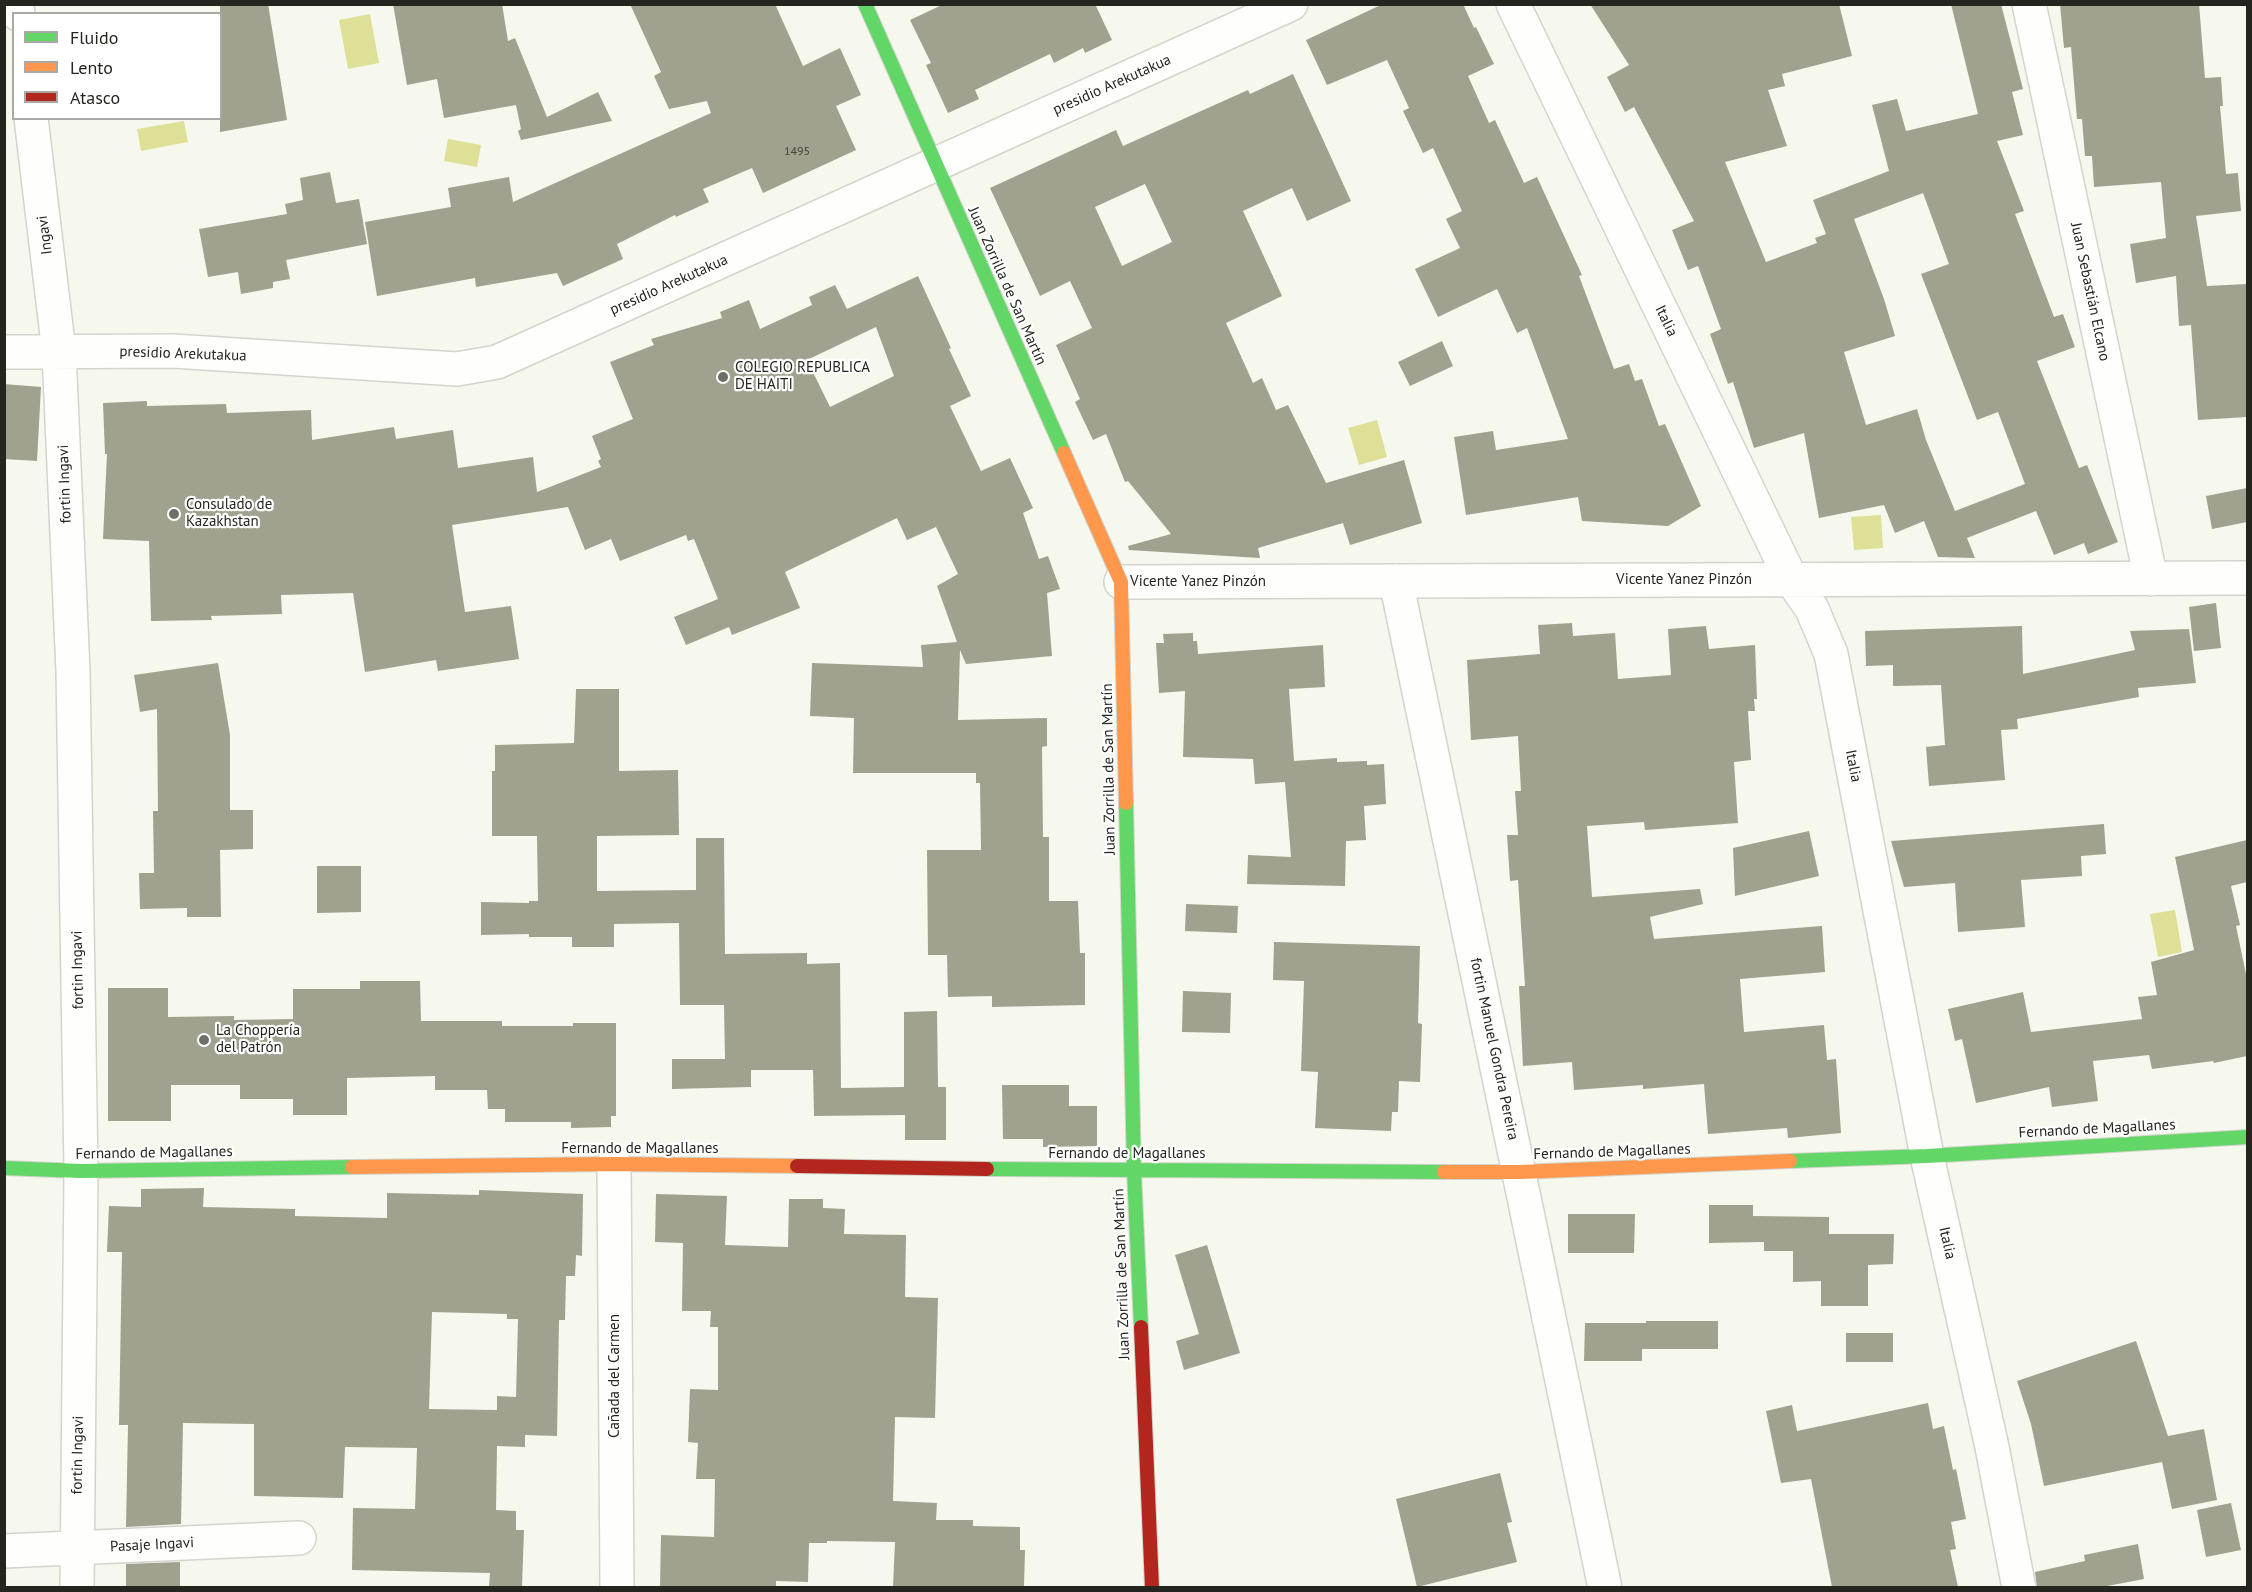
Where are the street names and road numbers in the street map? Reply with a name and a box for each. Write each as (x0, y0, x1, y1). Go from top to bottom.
street label: presidio Arekutakua (1050, 51, 1174, 119)
street label: Juan Zorrilla de San Martín (964, 204, 1050, 368)
street label: Ingavi (34, 214, 56, 256)
street label: Juan Sebastián Elcano (2067, 221, 2113, 363)
street label: presidio Arekutakua (607, 251, 731, 319)
street label: Italia (1651, 302, 1681, 340)
street label: presidio Arekutakua (119, 343, 247, 365)
street label: fortin Ingavi (55, 444, 75, 524)
street label: Vicente Yanez Pinzón (1616, 571, 1752, 589)
street label: Vicente Yanez Pinzón (1130, 573, 1266, 591)
street label: Juan Zorrilla de San Martín (1099, 683, 1119, 855)
street label: Italia (1841, 748, 1865, 784)
street label: fortin Ingavi (68, 930, 88, 1010)
street label: fortin Manuel Gondra Pereira (1466, 956, 1522, 1142)
street label: Fernando de Magallanes (2018, 1116, 2176, 1142)
street label: Fernando de Magallanes (561, 1140, 719, 1158)
street label: Fernando de Magallanes (1533, 1140, 1691, 1164)
street label: Fernando de Magallanes (75, 1143, 233, 1163)
street label: Fernando de Magallanes (1048, 1145, 1206, 1163)
street label: Juan Zorrilla de San Martín (1110, 1188, 1134, 1360)
street label: Italia (1935, 1225, 1959, 1261)
street label: Cañada del Carmen (606, 1314, 624, 1438)
street label: fortin Ingavi (68, 1415, 88, 1495)
street label: Pasaje Ingavi (110, 1534, 194, 1556)

